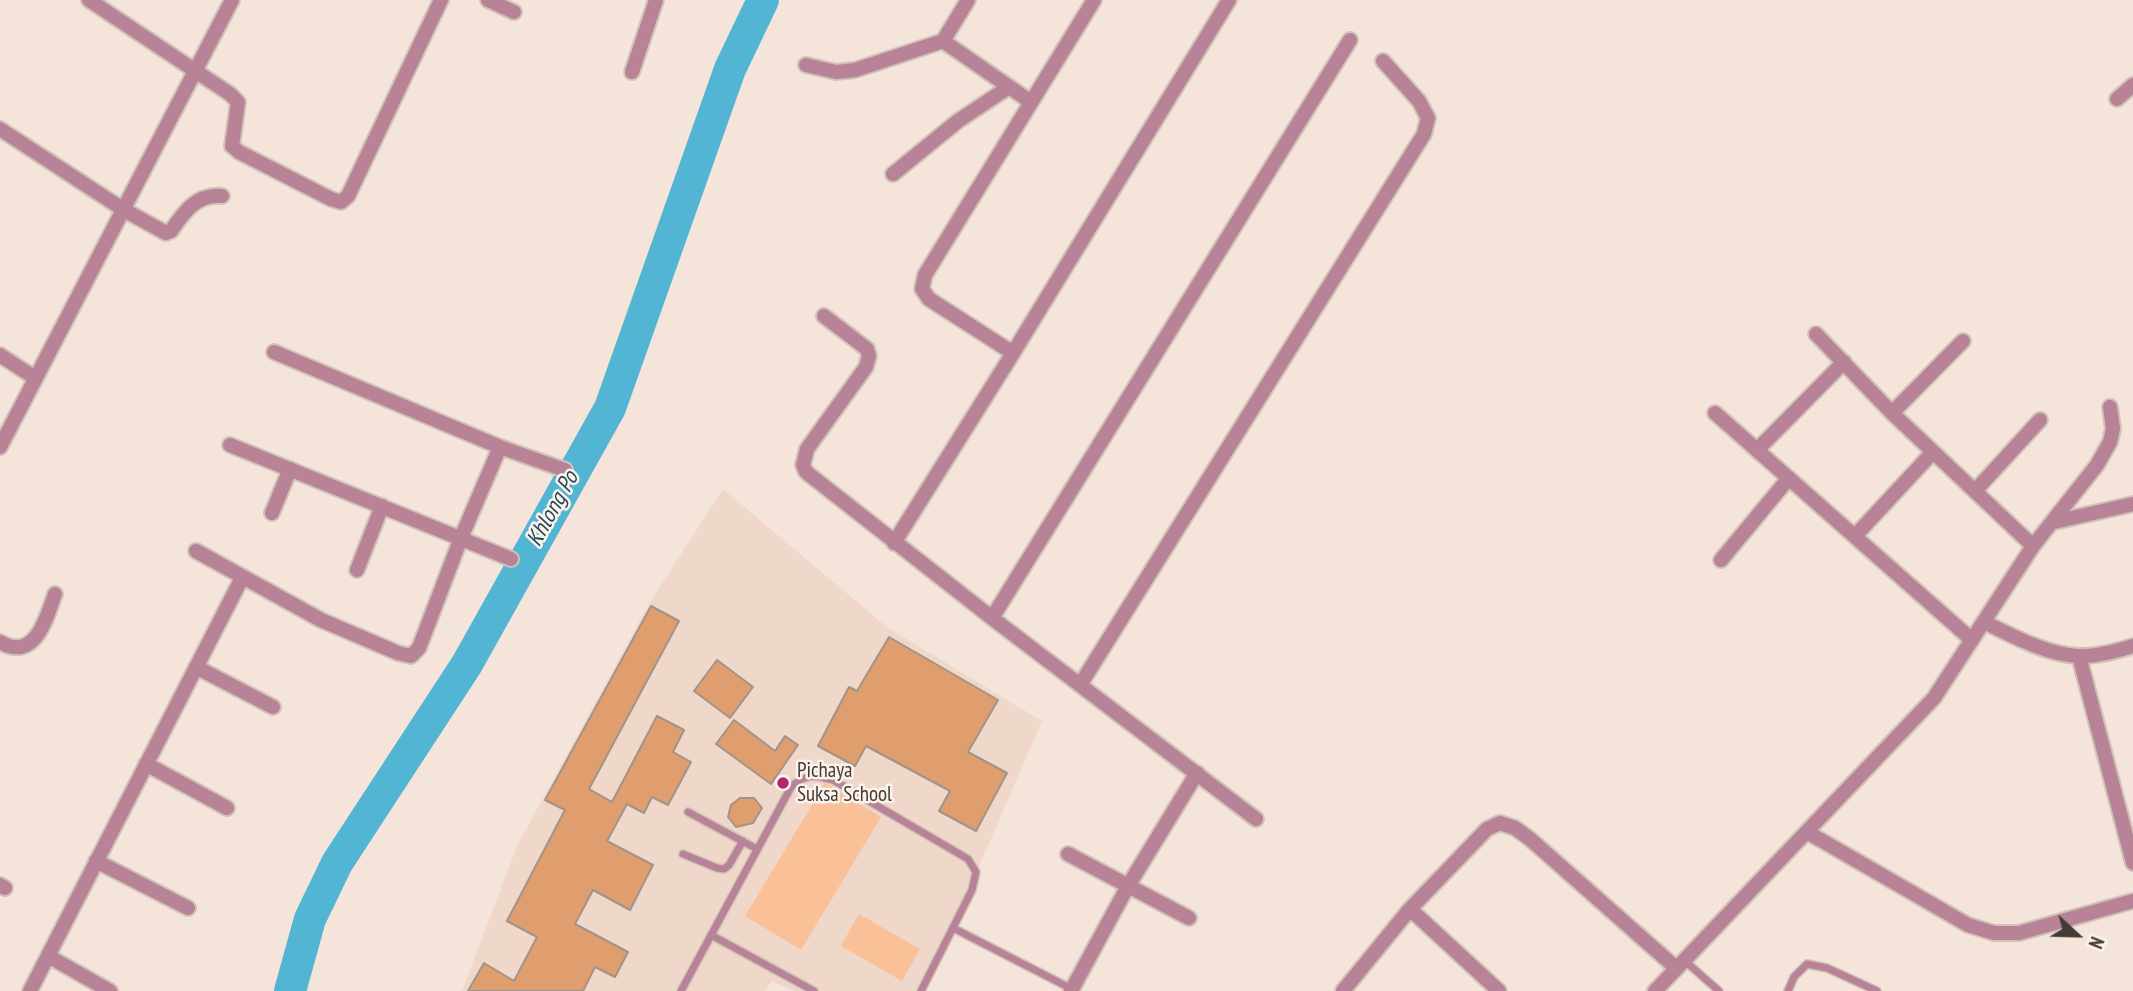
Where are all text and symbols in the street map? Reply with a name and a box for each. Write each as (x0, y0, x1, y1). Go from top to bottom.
water label: Khlong Po (521, 467, 585, 551)
place label: Pichaya Suksa School (797, 758, 892, 808)
marker: Pichaya Suksa School (775, 775, 791, 791)
north arrow (2042, 900, 2112, 970)
text: N (2083, 934, 2110, 952)

